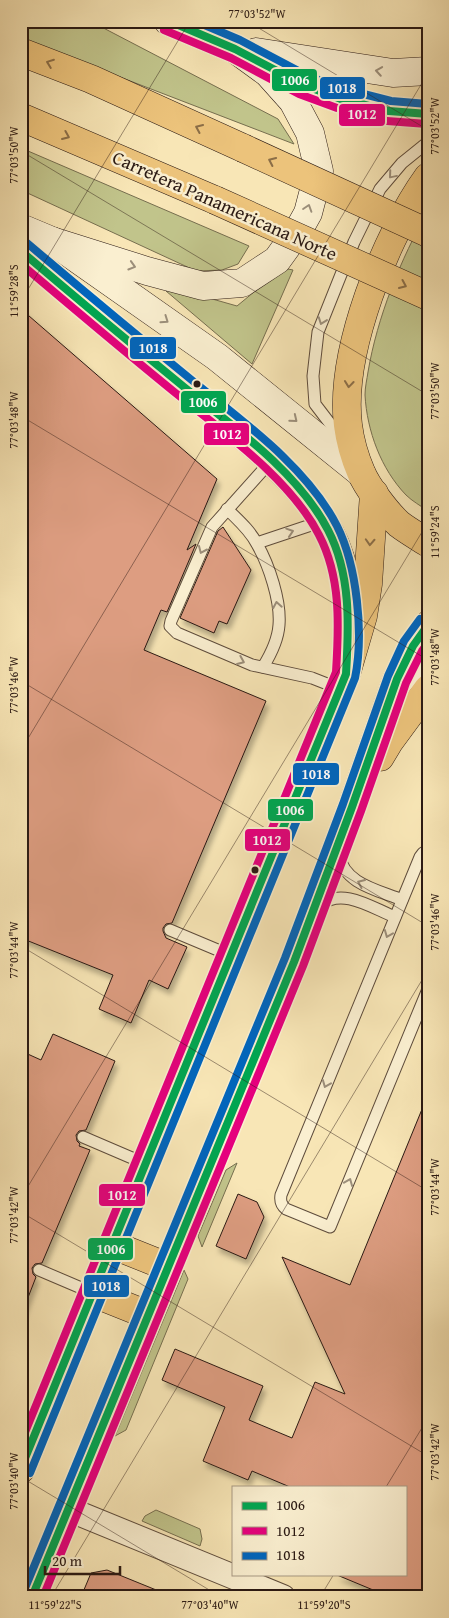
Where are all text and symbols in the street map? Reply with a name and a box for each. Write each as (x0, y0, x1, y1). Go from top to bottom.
text: 77°03'52"W (228, 5, 287, 22)
one-way arrow (46, 59, 55, 69)
one-way arrow (375, 66, 384, 76)
line badge: 1006 (271, 68, 318, 92)
text: 1006 (280, 70, 310, 90)
line badge: 1018 (319, 76, 366, 100)
text: 1018 (327, 78, 357, 98)
text: 77°03'52"W (426, 96, 443, 155)
line badge: 1012 (338, 103, 386, 127)
text: 1012 (347, 104, 377, 124)
one-way arrow (195, 124, 204, 135)
text: 77°03'50"W (5, 125, 22, 184)
one-way arrow (61, 129, 70, 140)
street label: Carretera Panamericana Norte (108, 143, 342, 267)
one-way arrow (268, 157, 277, 168)
one-way arrow (390, 169, 398, 178)
one-way arrow (303, 205, 313, 213)
one-way arrow (128, 261, 136, 271)
text: 11°59'28"S (5, 264, 22, 318)
one-way arrow (398, 278, 407, 289)
one-way arrow (159, 314, 169, 323)
one-way arrow (318, 316, 328, 324)
line badge: 1018 (129, 336, 177, 360)
text: 1018 (138, 338, 168, 358)
text: 77°03'50"W (426, 361, 443, 420)
unlabelled marker (192, 379, 202, 389)
one-way arrow (344, 380, 355, 388)
text: 77°03'48"W (5, 390, 22, 449)
line badge: 1006 (180, 390, 227, 414)
text: 1006 (188, 392, 218, 412)
one-way arrow (288, 413, 297, 421)
line badge: 1012 (203, 422, 250, 446)
text: 1012 (212, 424, 242, 444)
text: 11°59'24"S (426, 505, 443, 559)
one-way arrow (285, 528, 294, 538)
one-way arrow (365, 538, 375, 546)
one-way arrow (197, 545, 208, 554)
one-way arrow (272, 600, 283, 609)
text: 77°03'48"W (426, 627, 443, 686)
one-way arrow (236, 654, 245, 665)
text: 77°03'46"W (5, 655, 22, 714)
line badge: 1018 (292, 762, 340, 786)
text: 1018 (301, 764, 331, 784)
line badge: 1006 (267, 798, 314, 822)
text: 1006 (275, 800, 305, 820)
line badge: 1012 (244, 828, 291, 852)
text: 1012 (252, 830, 282, 850)
unlabelled marker (250, 865, 260, 875)
one-way arrow (357, 878, 366, 889)
text: 77°03'46"W (426, 892, 443, 951)
text: 77°03'44"W (5, 920, 22, 979)
one-way arrow (384, 929, 395, 938)
one-way arrow (322, 1079, 333, 1088)
text: 77°03'44"W (426, 1157, 443, 1216)
one-way arrow (342, 1178, 353, 1187)
line badge: 1012 (98, 1183, 146, 1207)
text: 77°03'42"W (5, 1185, 22, 1244)
text: 1012 (107, 1185, 137, 1205)
line badge: 1006 (87, 1237, 134, 1261)
text: 1006 (96, 1239, 126, 1259)
line badge: 1018 (83, 1274, 130, 1298)
text: 1018 (91, 1276, 121, 1296)
text: 77°03'42"W (426, 1422, 443, 1481)
text: 77°03'40"W (5, 1451, 22, 1510)
legend (232, 1486, 406, 1576)
text: 1006 (276, 1494, 305, 1515)
text: 1012 (276, 1520, 305, 1541)
scale bar (45, 1543, 120, 1575)
text: 1018 (276, 1544, 305, 1565)
text: 20 m (52, 1550, 83, 1571)
text: 11°59'22"S (28, 1596, 82, 1613)
text: 77°03'40"W (181, 1596, 240, 1613)
text: 11°59'20"S (297, 1596, 351, 1613)

